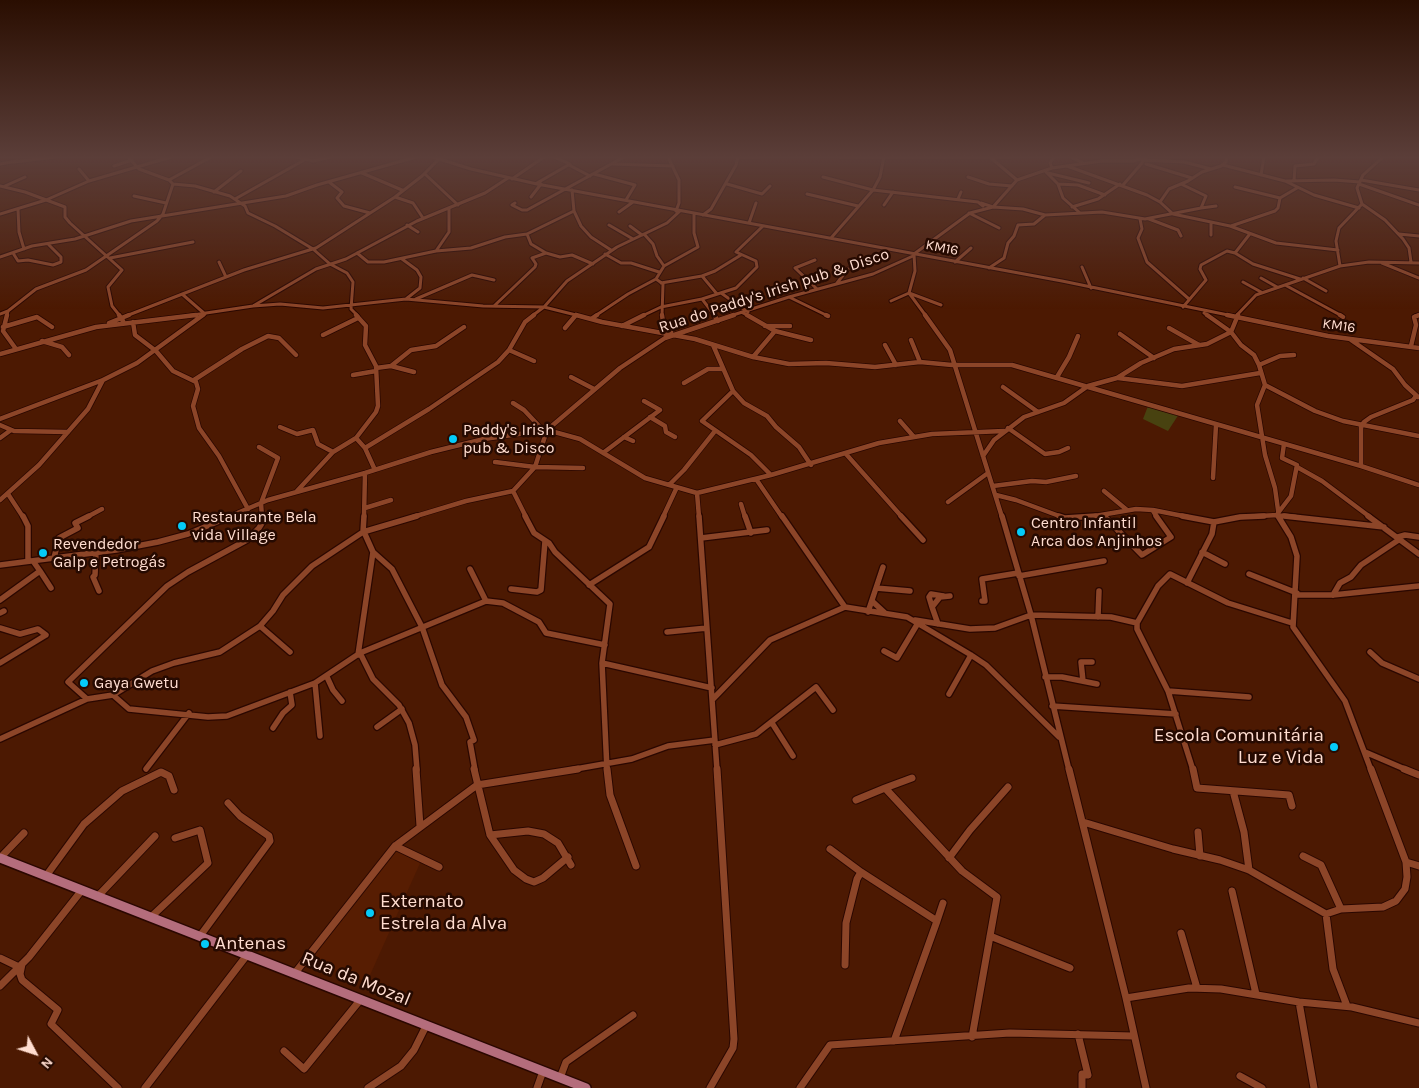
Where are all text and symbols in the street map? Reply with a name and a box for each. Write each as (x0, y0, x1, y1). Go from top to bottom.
street label: KM16 (924, 237, 960, 259)
street label: Rua do Paddy's Irish pub & Disco (656, 245, 892, 337)
street label: KM16 (1321, 315, 1357, 337)
place label: Paddy's Irish pub & Disco (463, 420, 555, 458)
marker: Paddy's Irish pub & Disco (447, 433, 459, 445)
place label: Restaurante Bela vida Village (192, 507, 317, 545)
place label: Centro Infantil Arca dos Anjinhos (1031, 513, 1162, 551)
marker: Restaurante Bela vida Village (176, 520, 188, 532)
marker: Centro Infantil Arca dos Anjinhos (1015, 526, 1027, 538)
place label: Revendedor Galp e Petrogás (53, 534, 166, 572)
marker: Revendedor Galp e Petrogás (37, 547, 49, 559)
place label: Gaya Gwetu (94, 673, 179, 693)
marker: Gaya Gwetu (78, 677, 90, 689)
place label: Escola Comunitária Luz e Vida (1154, 725, 1324, 769)
marker: Escola Comunitária Luz e Vida (1328, 741, 1340, 753)
place label: Externato Estrela da Alva (380, 891, 507, 935)
marker: Externato Estrela da Alva (364, 907, 376, 919)
place label: Antenas (215, 933, 286, 955)
marker: Antenas (199, 938, 211, 950)
street label: Rua da Mozal (298, 947, 414, 1011)
north arrow (10, 1028, 60, 1078)
text: N (37, 1054, 57, 1072)

